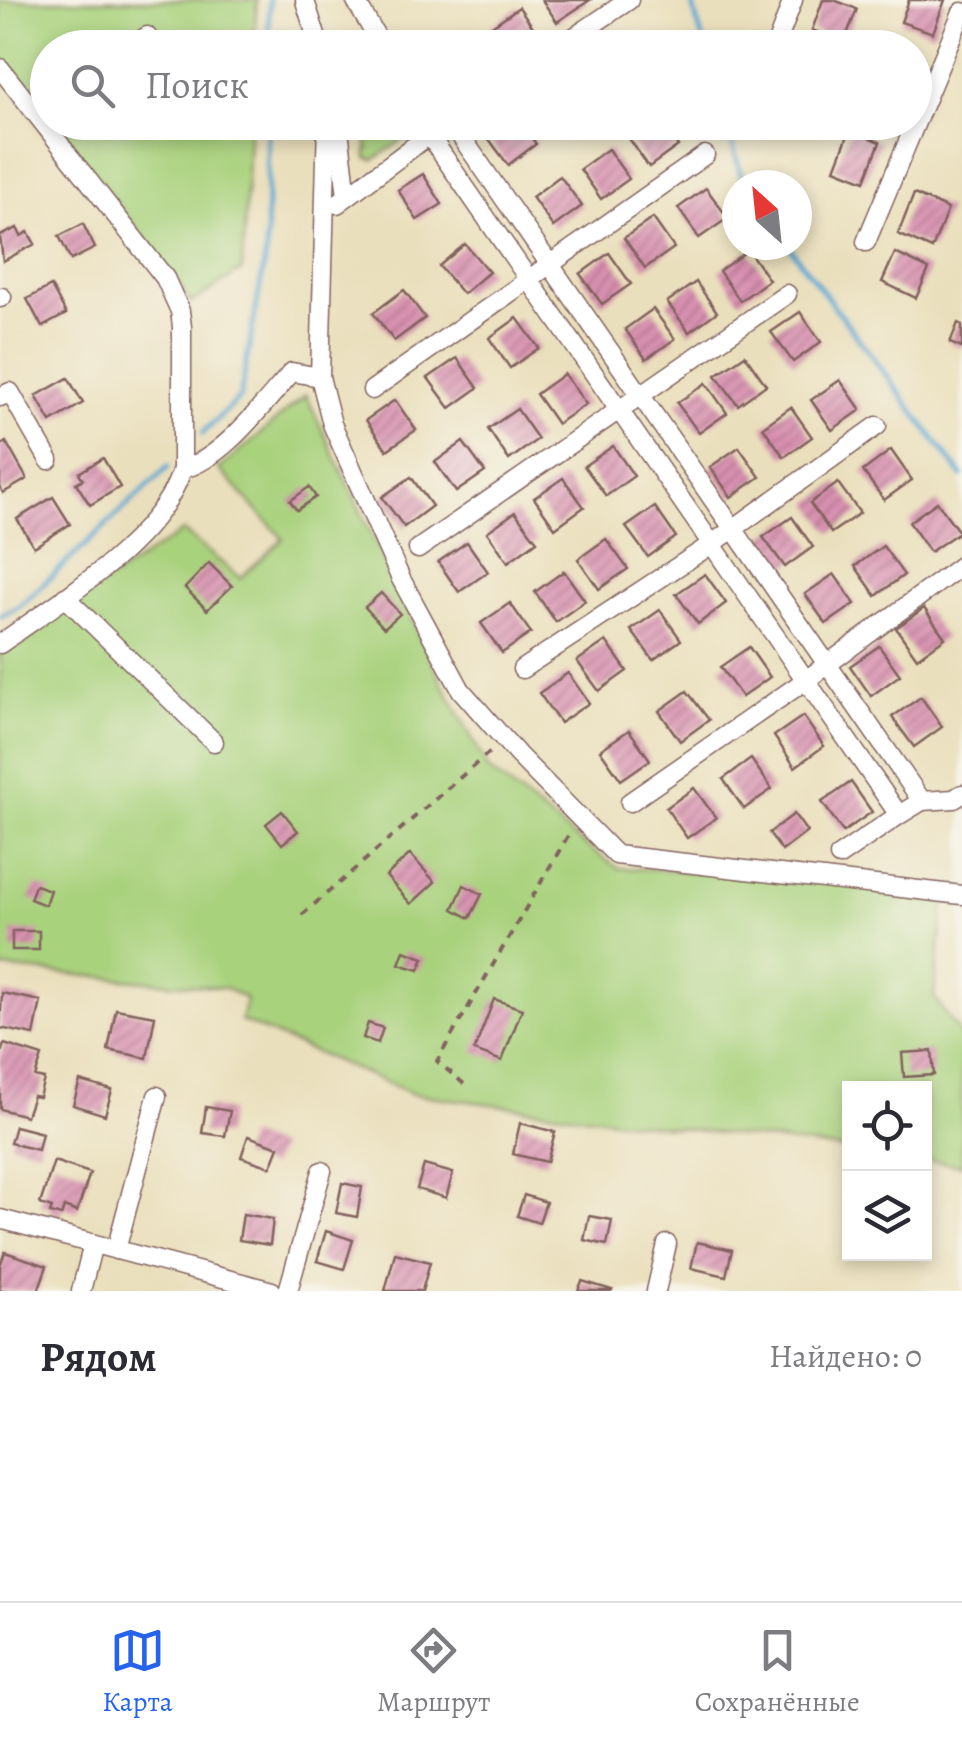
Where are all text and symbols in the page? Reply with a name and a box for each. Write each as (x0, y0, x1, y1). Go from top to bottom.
search box (30, 30, 932, 140)
icon: search (65, 58, 120, 113)
text: Поиск (145, 59, 249, 111)
north arrow (722, 170, 812, 260)
map controls (842, 1081, 932, 1261)
button: locate (842, 1081, 932, 1171)
button: layers (842, 1171, 932, 1261)
text: Рядом (40, 1328, 157, 1385)
text: Найдено: 0 (769, 1334, 922, 1378)
tab: Карта (102, 1623, 173, 1721)
tab: Маршрут (377, 1623, 490, 1721)
tab: Сохранённые (695, 1623, 860, 1721)

